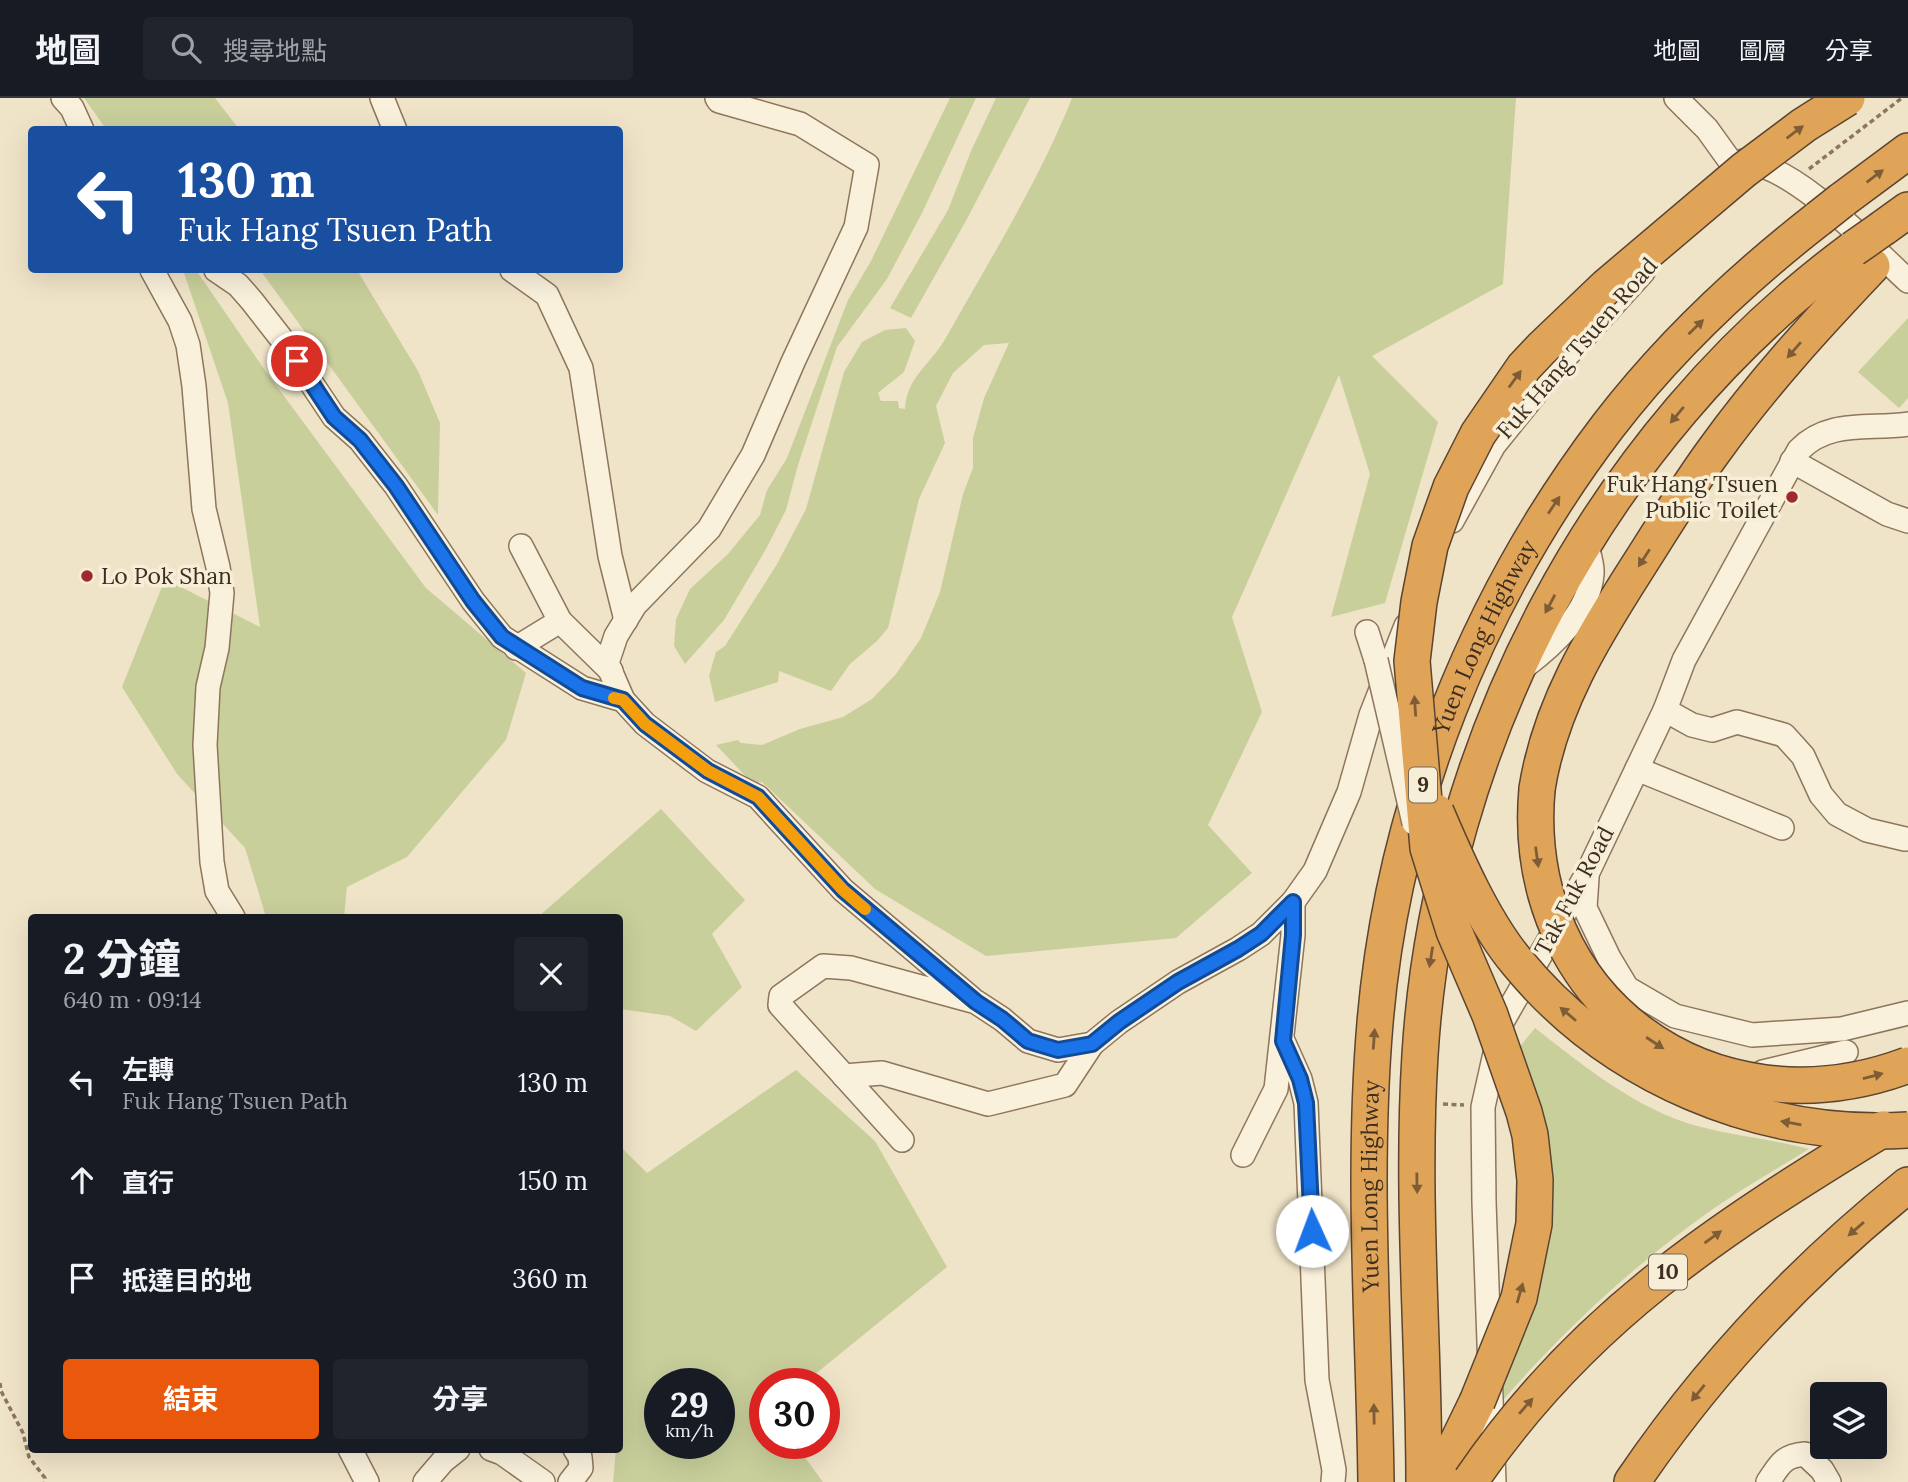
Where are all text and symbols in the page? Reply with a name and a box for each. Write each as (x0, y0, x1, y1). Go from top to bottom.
search box (143, 17, 633, 80)
text: 地圖 (35, 29, 101, 71)
icon: search (167, 29, 205, 67)
text: 搜尋地點 (223, 34, 327, 67)
text: 地圖 (1653, 35, 1701, 66)
text: 圖層 (1739, 35, 1787, 66)
text: 分享 (1825, 35, 1873, 66)
one-way arrow (1786, 124, 1804, 139)
text: 130 m (178, 148, 314, 210)
icon: left (63, 154, 154, 245)
one-way arrow (1866, 169, 1884, 183)
text: Fuk Hang Tsuen Path (178, 209, 492, 250)
street label: Fuk Hang Tsuen Road (1490, 251, 1664, 444)
one-way arrow (1687, 320, 1704, 336)
pin (267, 331, 327, 391)
icon: arrive (278, 342, 316, 380)
one-way arrow (1787, 342, 1802, 359)
one-way arrow (1508, 370, 1522, 388)
one-way arrow (1670, 407, 1685, 424)
place label: Fuk Hang Tsuen Public Toilet (1606, 469, 1778, 524)
marker: Fuk Hang Tsuen Public Toilet (1784, 489, 1800, 505)
one-way arrow (1548, 495, 1561, 514)
street label: Yuen Long Highway (1425, 533, 1543, 739)
one-way arrow (1637, 548, 1650, 567)
place label: Lo Pok Shan (101, 561, 232, 590)
marker: Lo Pok Shan (79, 568, 95, 584)
one-way arrow (1544, 594, 1556, 613)
one-way arrow (1410, 695, 1421, 717)
road number: 9 (1409, 768, 1437, 802)
street label: Tak Fuk Road (1527, 821, 1620, 960)
one-way arrow (1532, 846, 1543, 868)
text: 2 分鐘 (63, 932, 180, 986)
button: close (514, 937, 588, 1011)
one-way arrow (1425, 946, 1436, 968)
text: 640 m · 09:14 (63, 985, 202, 1014)
one-way arrow (1559, 1007, 1576, 1022)
one-way arrow (1369, 1028, 1380, 1050)
one-way arrow (1645, 1036, 1665, 1049)
text: 左轉 (122, 1053, 174, 1086)
icon: left (63, 1063, 101, 1101)
text: 130 m (518, 1066, 588, 1099)
one-way arrow (1862, 1070, 1884, 1081)
street label: Yuen Long Highway (1354, 1078, 1385, 1294)
text: Fuk Hang Tsuen Path (122, 1086, 348, 1115)
one-way arrow (1780, 1117, 1802, 1128)
icon: ahead (63, 1161, 101, 1199)
text: 150 m (518, 1164, 588, 1197)
text: 直行 (122, 1166, 174, 1199)
one-way arrow (1411, 1173, 1423, 1195)
position arrow (1275, 1194, 1349, 1268)
one-way arrow (1847, 1221, 1865, 1237)
one-way arrow (1704, 1231, 1722, 1245)
road number: 10 (1649, 1254, 1687, 1290)
icon: arrive (63, 1259, 101, 1297)
text: 360 m (512, 1262, 588, 1295)
text: 抵達目的地 (122, 1264, 252, 1297)
one-way arrow (1515, 1282, 1526, 1304)
button: 結束 (63, 1359, 319, 1439)
button: 分享 (333, 1359, 588, 1439)
speed limit sign: 30 (749, 1368, 840, 1459)
text: 29 (670, 1382, 709, 1427)
map controls (1810, 1382, 1887, 1459)
button: layers (1810, 1382, 1887, 1459)
one-way arrow (1691, 1383, 1706, 1401)
one-way arrow (1518, 1397, 1534, 1414)
one-way arrow (1369, 1403, 1380, 1425)
text: km/h (665, 1419, 714, 1442)

